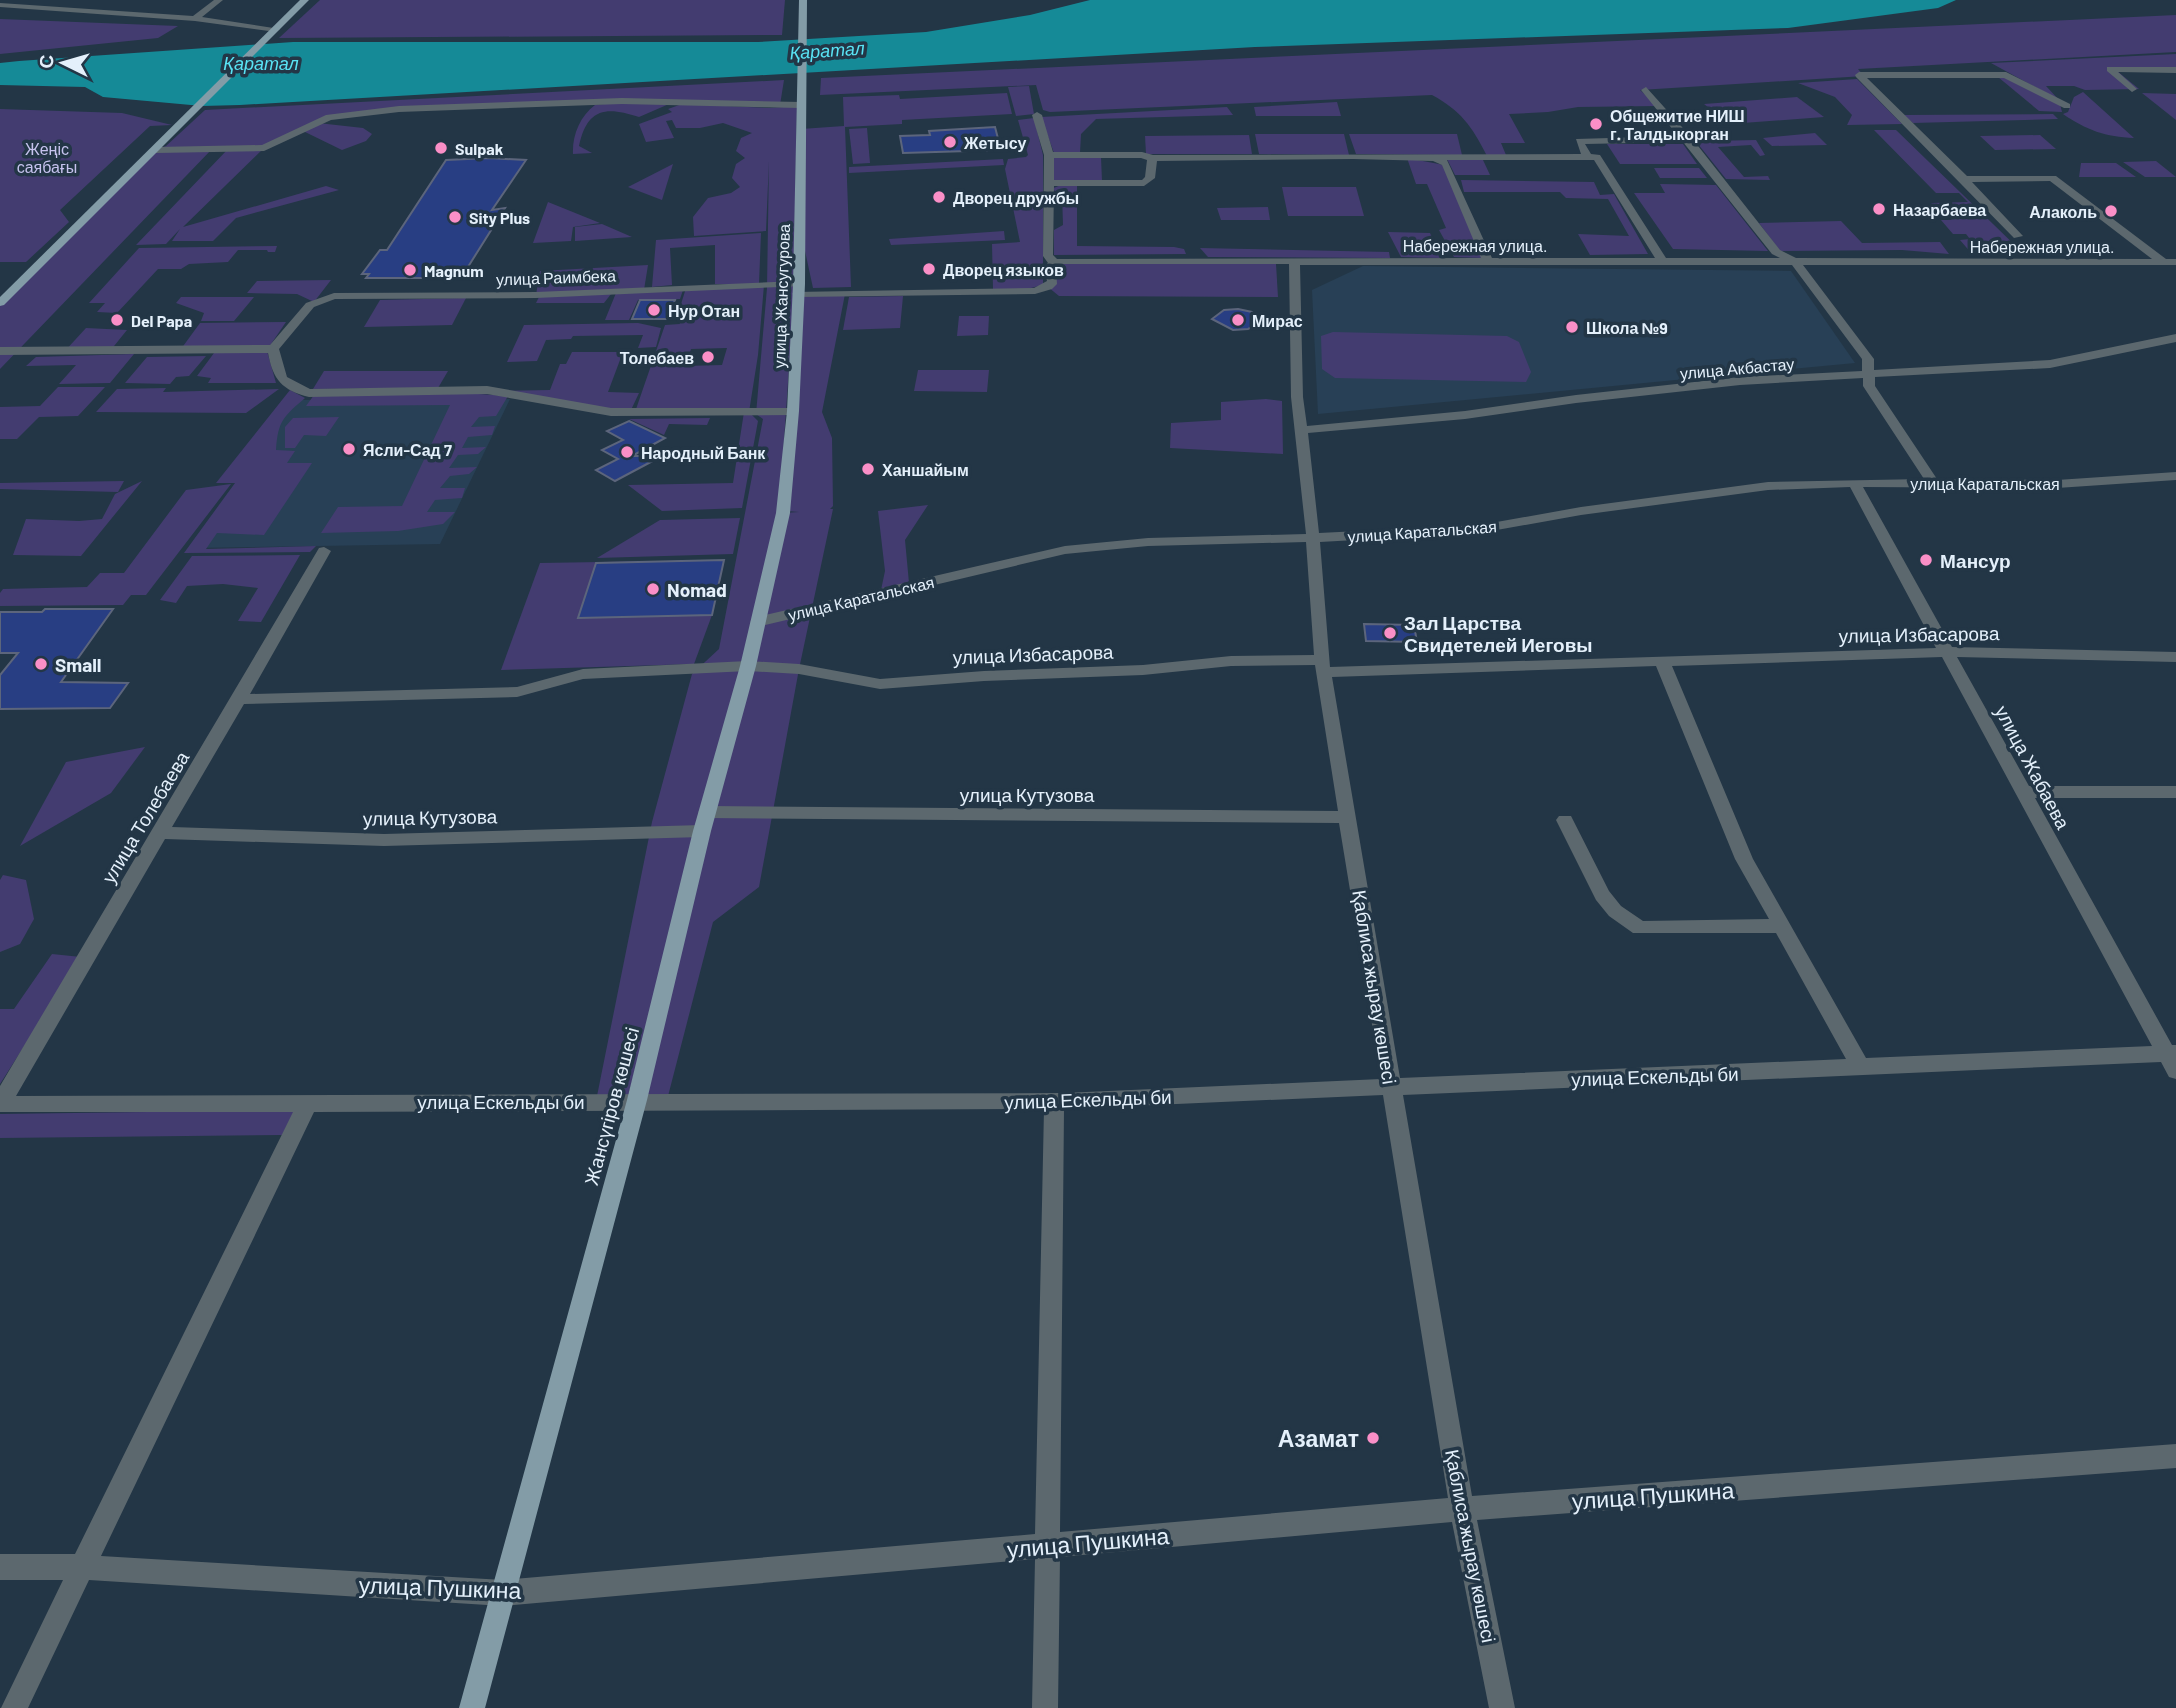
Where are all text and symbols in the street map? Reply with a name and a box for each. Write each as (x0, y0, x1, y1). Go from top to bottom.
north arrow (28, 28, 98, 98)
water label: Қаратал (789, 36, 865, 64)
water label: Қаратал (223, 52, 299, 74)
text: С (34, 53, 58, 69)
place label: Общежитие НИШ г. Талдыкорган (1610, 106, 1745, 143)
marker: Общежитие НИШ г. Талдыкорган (1588, 116, 1604, 132)
place label: Жетысу (963, 133, 1027, 152)
marker: Жетысу (942, 134, 958, 150)
park label: Жеңіс саябағы (17, 139, 77, 176)
place label: Sulpak (455, 139, 504, 158)
marker: Sulpak (433, 140, 449, 156)
place label: Дворец дружбы (953, 188, 1079, 207)
marker: Дворец дружбы (931, 189, 947, 205)
place label: Назарбаева (1893, 200, 1986, 219)
marker: Назарбаева (1871, 201, 1887, 217)
place label: Алаколь (2029, 202, 2097, 221)
marker: Алаколь (2103, 203, 2119, 219)
place label: Sity Plus (469, 208, 530, 227)
marker: Sity Plus (447, 209, 463, 225)
street label: улица Жансугурова (769, 223, 793, 369)
street label: Набережная улица. (1403, 236, 1547, 255)
street label: Набережная улица. (1970, 237, 2114, 256)
place label: Дворец языков (943, 260, 1064, 279)
place label: Magnum (424, 261, 484, 280)
marker: Дворец языков (921, 261, 937, 277)
marker: Magnum (402, 262, 418, 278)
street label: улица Раимбека (496, 265, 616, 289)
place label: Нур Отан (668, 301, 740, 320)
marker: Нур Отан (646, 302, 662, 318)
place label: Del Papa (131, 311, 192, 330)
place label: Мирас (1252, 311, 1303, 330)
marker: Del Papa (109, 312, 125, 328)
marker: Мирас (1230, 312, 1246, 328)
place label: Школа №9 (1586, 318, 1668, 337)
marker: Школа №9 (1564, 319, 1580, 335)
place label: Толебаев (620, 348, 694, 367)
marker: Толебаев (700, 349, 716, 365)
street label: улица Акбастау (1679, 354, 1795, 382)
place label: Ясли-Сад 7 (363, 440, 452, 459)
marker: Ясли-Сад 7 (341, 441, 357, 457)
place label: Народный Банк (641, 443, 766, 462)
marker: Народный Банк (619, 444, 635, 460)
place label: Ханшайым (882, 460, 969, 479)
marker: Ханшайым (860, 461, 876, 477)
street label: улица Каратальская (1910, 474, 2060, 493)
street label: улица Каратальская (1347, 516, 1497, 546)
place label: Мансур (1940, 549, 2011, 572)
marker: Мансур (1918, 552, 1934, 568)
street label: улица Каратальская (786, 572, 936, 624)
place label: Nomad (667, 578, 727, 601)
marker: Nomad (645, 581, 661, 597)
place label: Зал Царства Свидетелей Иеговы (1404, 611, 1593, 656)
street label: улица Избасарова (1838, 621, 2000, 647)
marker: Зал Царства Свидетелей Иеговы (1382, 625, 1398, 641)
street label: улица Избасарова (952, 640, 1114, 668)
place label: Small (55, 653, 101, 676)
marker: Small (33, 656, 49, 672)
street label: улица Жабаева (1991, 701, 2075, 833)
street label: улица Толебаева (97, 747, 194, 887)
street label: улица Кутузова (960, 783, 1095, 806)
street label: улица Кутузова (363, 804, 498, 830)
street label: Қаблиса жырау көшесі (1348, 888, 1402, 1086)
street label: Жансүгіров көшесі (579, 1025, 643, 1187)
street label: улица Ескельды би (1571, 1062, 1739, 1090)
street label: улица Ескельды би (1004, 1085, 1172, 1113)
street label: улица Ескельды би (417, 1090, 585, 1113)
place label: Азамат (1278, 1424, 1359, 1452)
marker: Азамат (1365, 1430, 1381, 1446)
street label: Қаблиса жырау көшесі (1441, 1447, 1501, 1645)
street label: улица Пушкина (1571, 1475, 1735, 1515)
street label: улица Пушкина (1006, 1521, 1170, 1563)
street label: улица Пушкина (358, 1570, 522, 1604)

